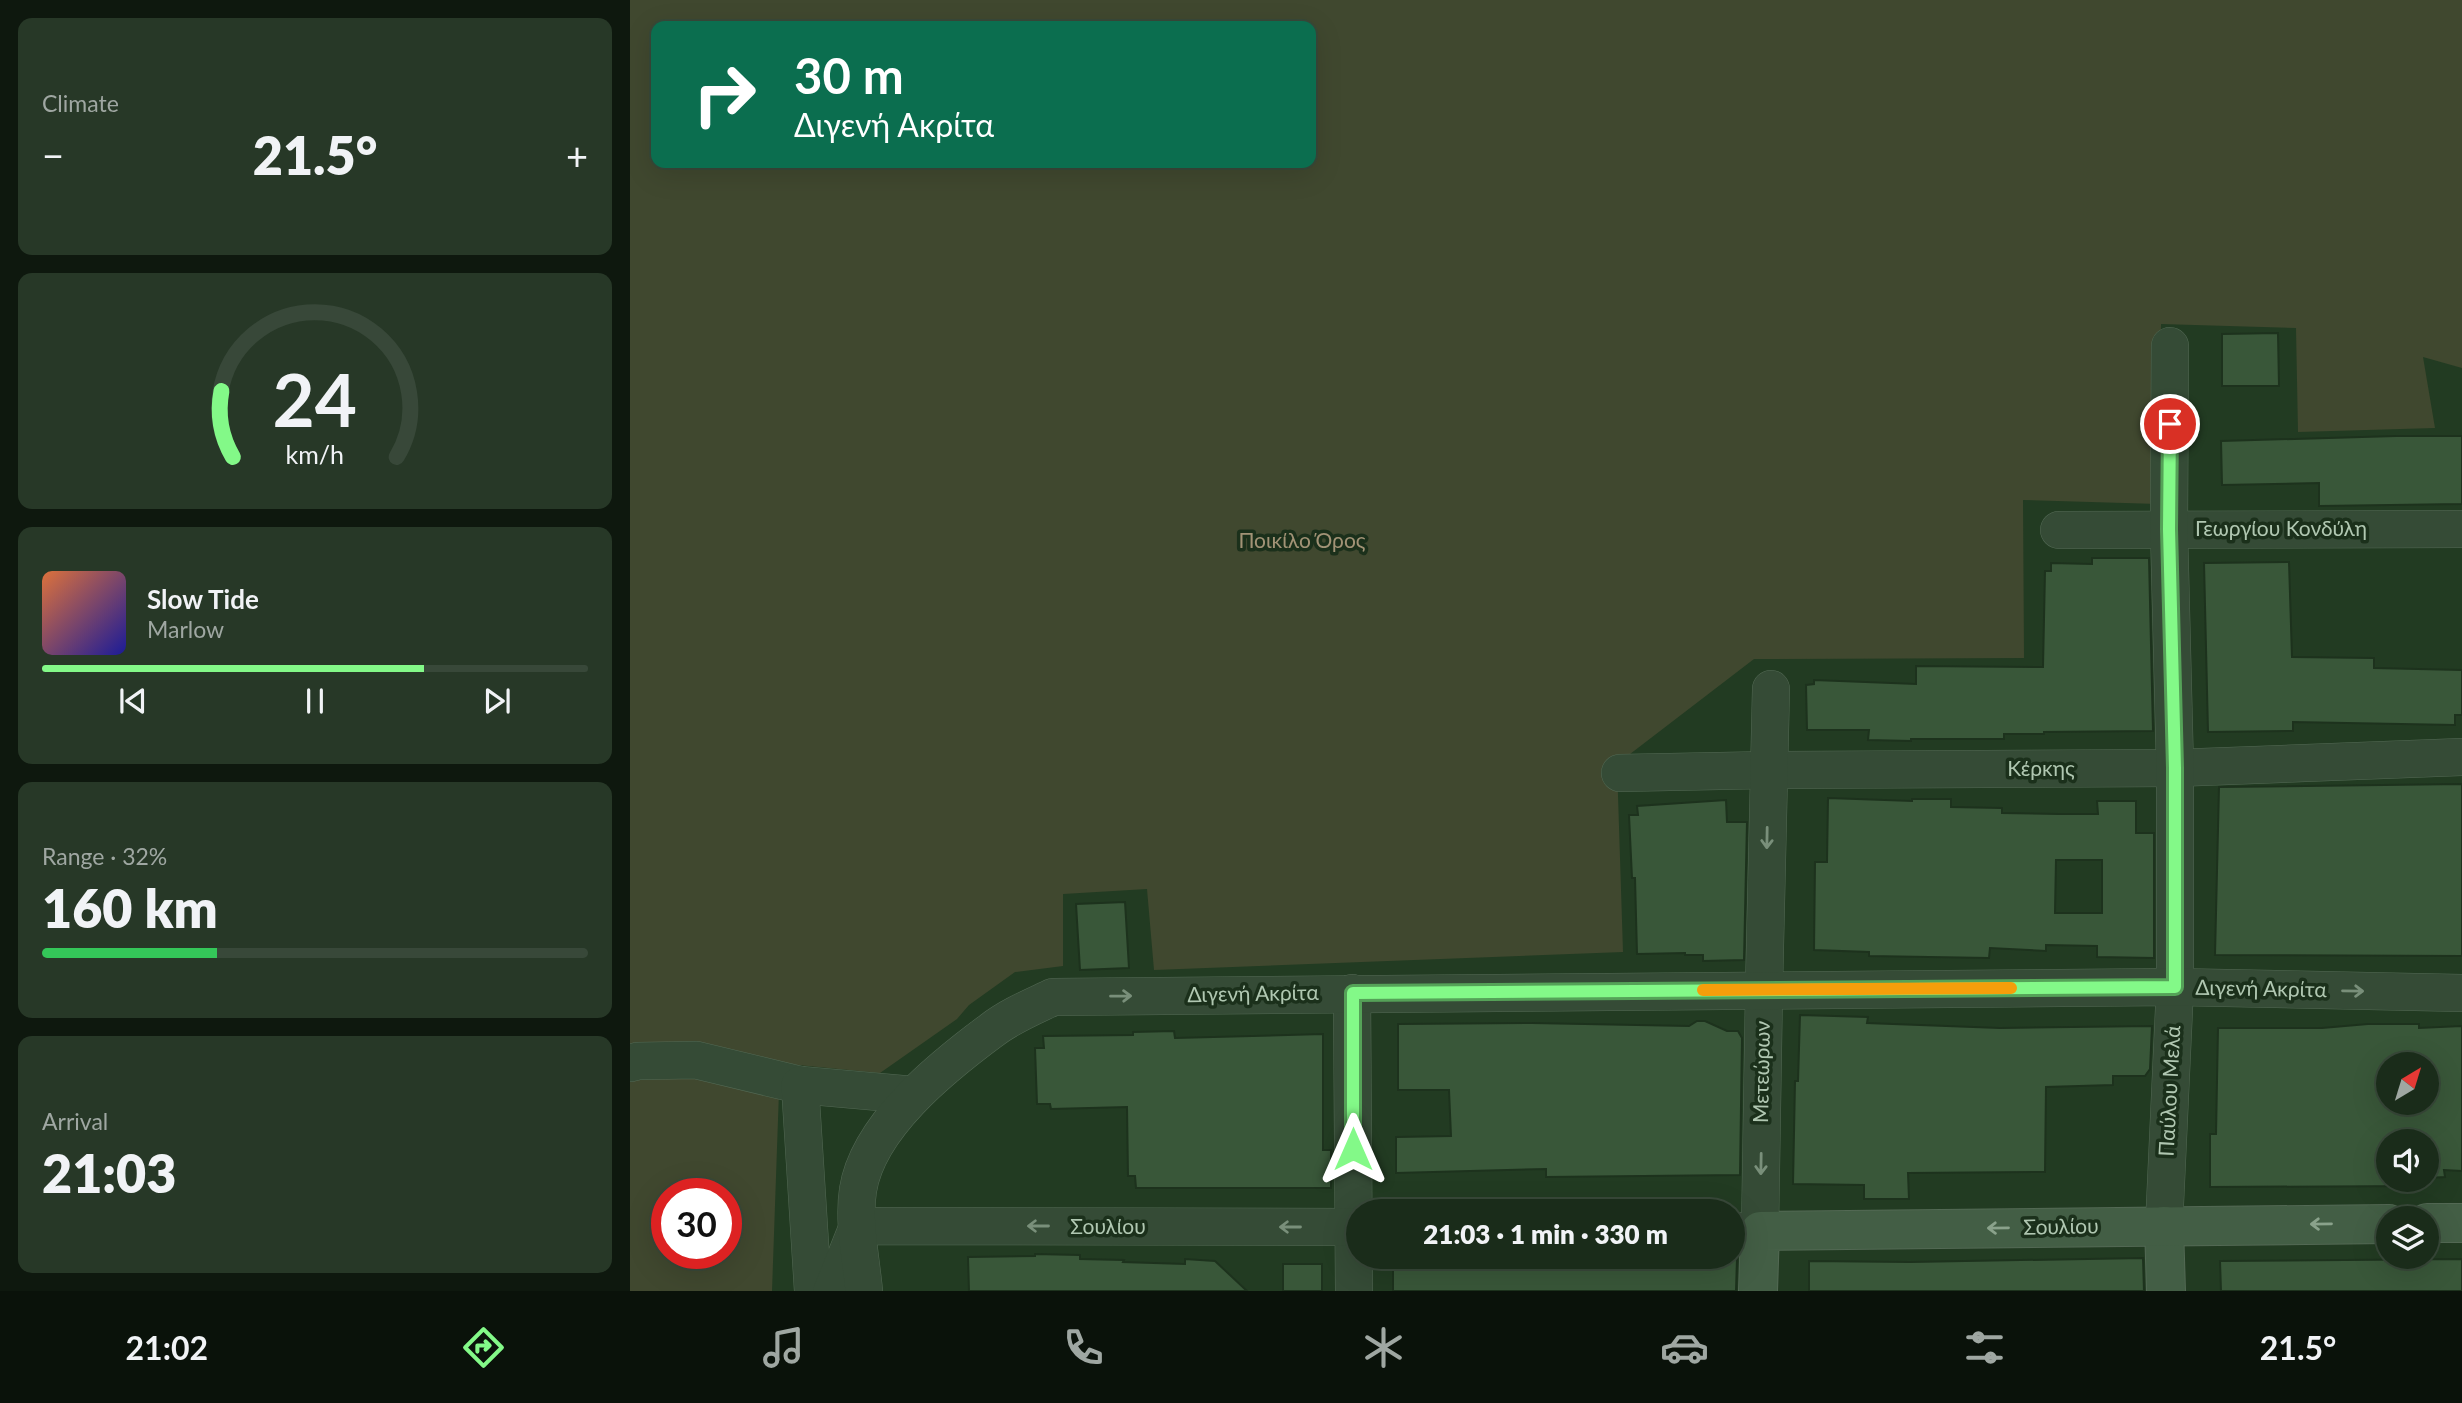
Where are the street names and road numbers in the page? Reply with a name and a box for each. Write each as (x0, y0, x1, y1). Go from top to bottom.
street label: Γεωργίου Κονδύλη (2195, 515, 2367, 540)
street label: Κέρκης (2007, 755, 2075, 780)
street label: Διγενή Ακρίτα (2195, 974, 2328, 1001)
street label: Διγενή Ακρίτα (1187, 979, 1319, 1006)
street label: Μετεώρων (1747, 1020, 1774, 1123)
street label: Παύλου Μελά (2153, 1024, 2184, 1157)
street label: Σουλίου (2023, 1212, 2099, 1239)
street label: Σουλίου (1070, 1213, 1146, 1238)

